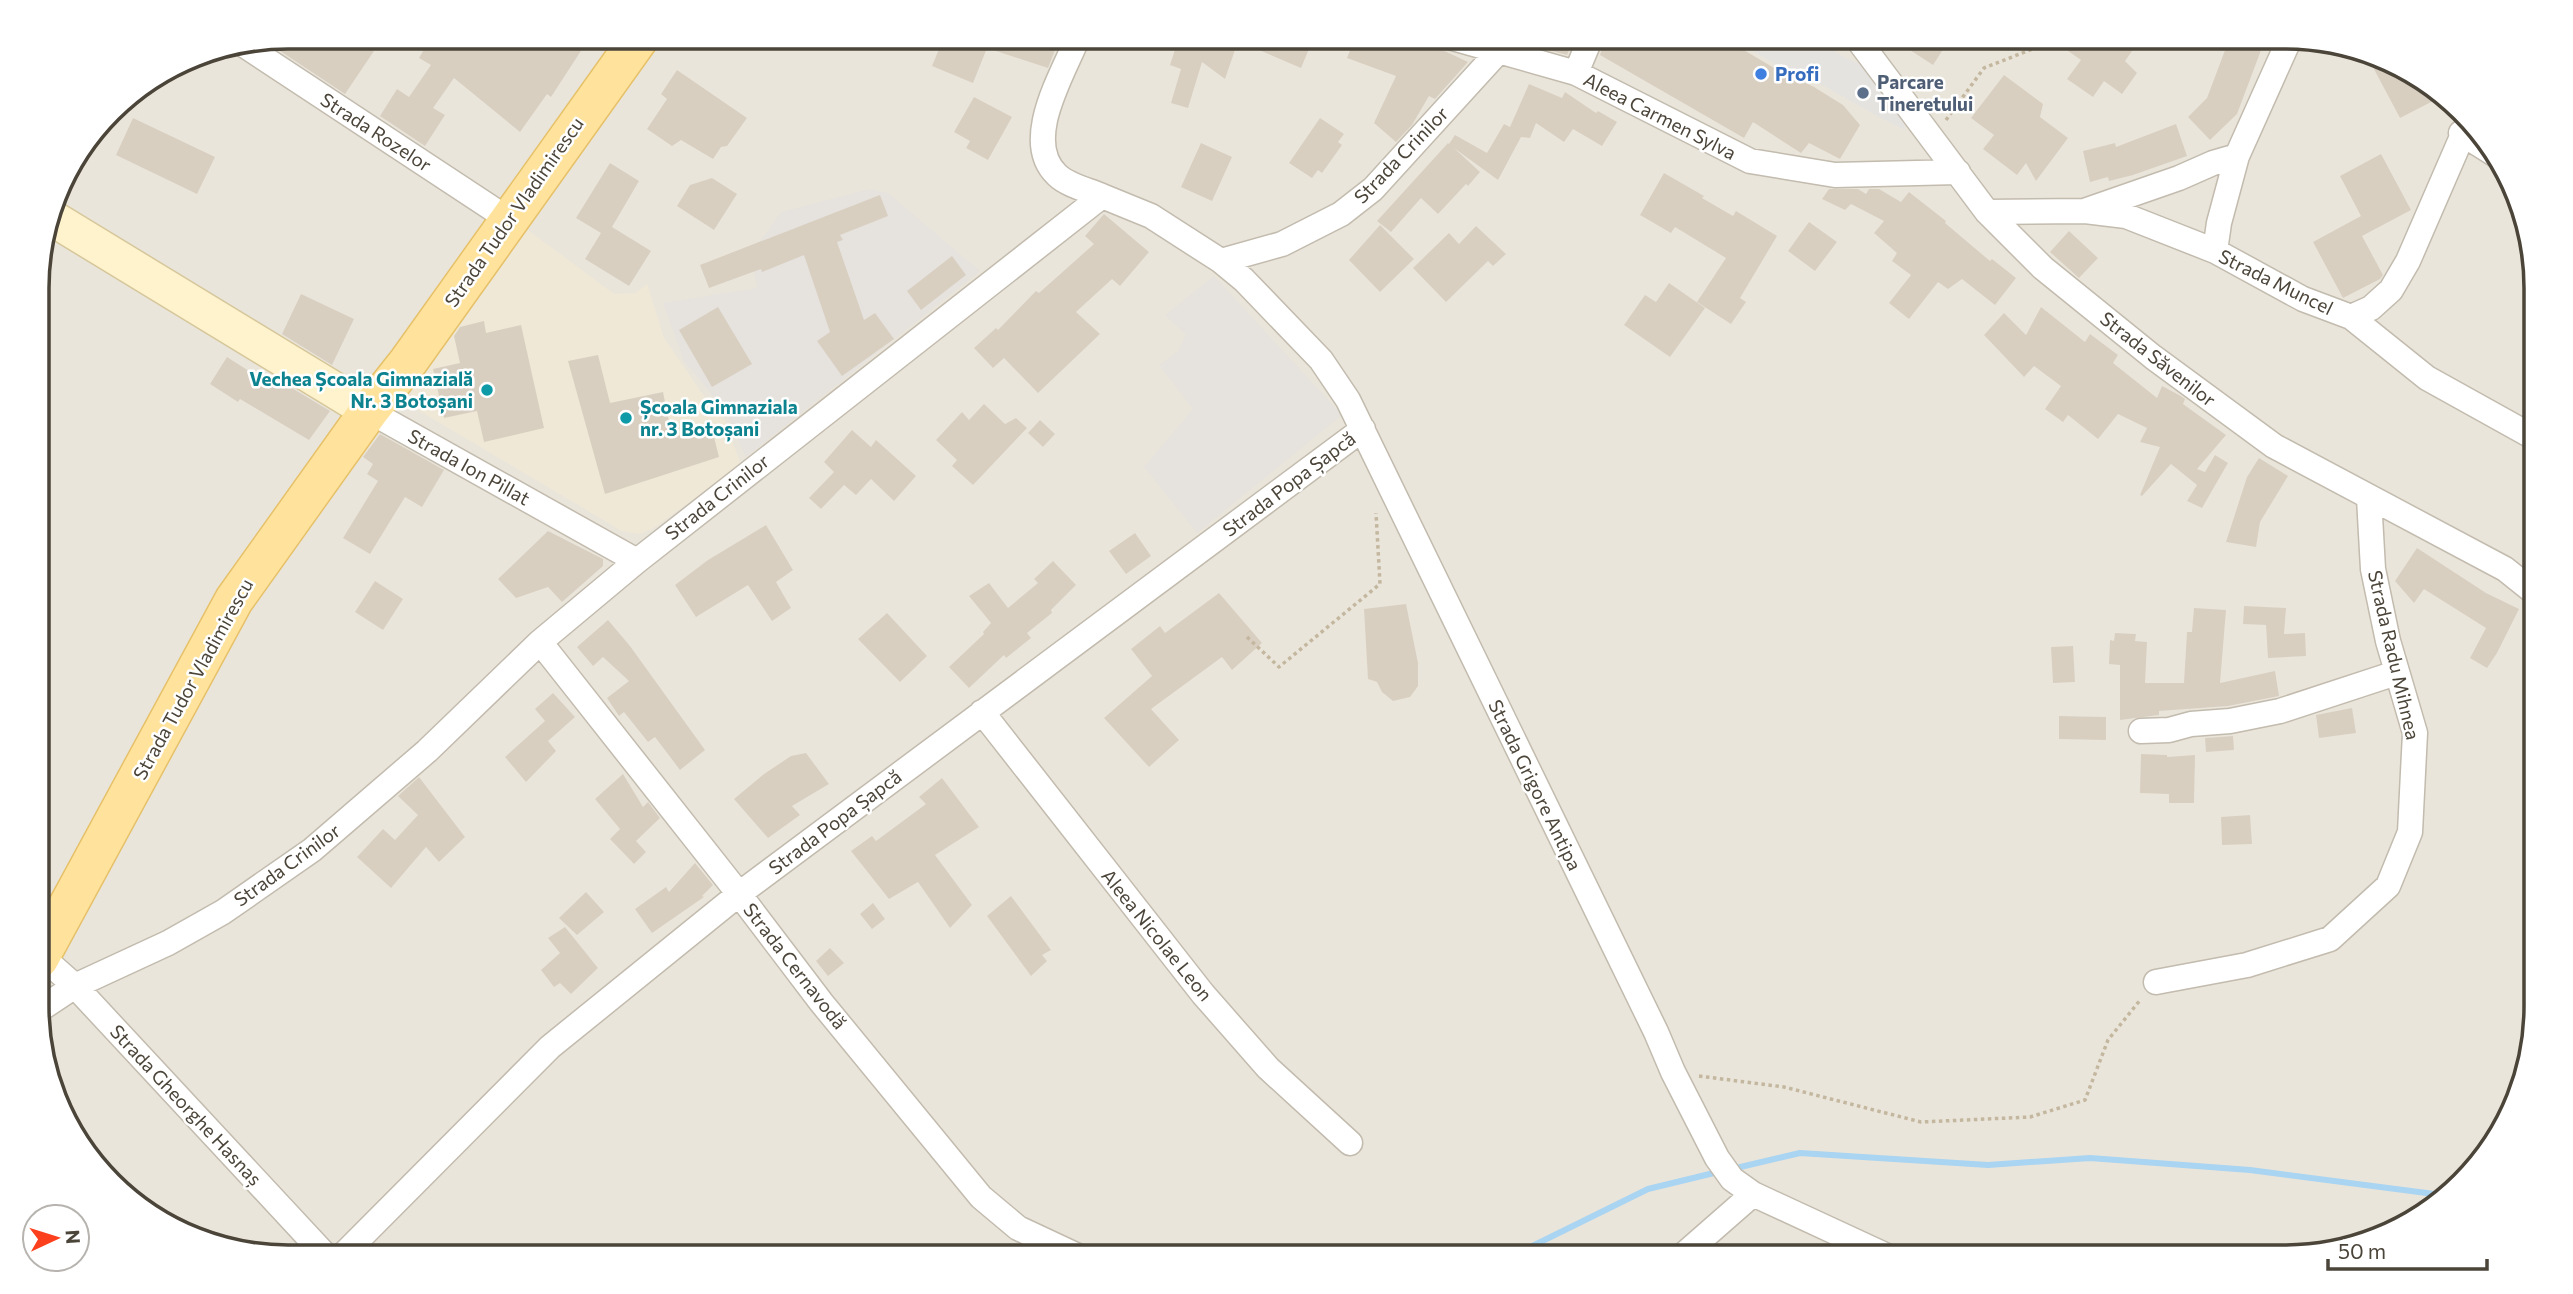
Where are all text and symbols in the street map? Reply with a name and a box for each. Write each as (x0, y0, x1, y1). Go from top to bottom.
place label: Profi (1775, 62, 1819, 85)
marker: Profi (1753, 66, 1769, 82)
street label: Aleea Carmen Sylva (1580, 67, 1740, 164)
place label: Parcare Tineretului (1877, 70, 1973, 115)
marker: Parcare Tineretului (1855, 85, 1871, 101)
street label: Strada Rozelor (317, 87, 436, 176)
street label: Strada Crinilor (1349, 101, 1453, 208)
street label: Strada Tudor Vladimirescu (439, 112, 588, 311)
street label: Strada Muncel (2215, 244, 2337, 319)
street label: Strada Săvenilor (2096, 306, 2221, 411)
place label: Vechea Școala Gimnazială Nr. 3 Botoșani (249, 367, 473, 414)
marker: Vechea Școala Gimnazială Nr. 3 Botoșani (479, 382, 495, 398)
place label: Școala Gimnaziala nr. 3 Botoșani (640, 395, 798, 442)
marker: Școala Gimnaziala nr. 3 Botoșani (618, 410, 634, 426)
street label: Strada Ion Pillat (404, 424, 534, 510)
street label: Strada Popa Șapcă (1218, 426, 1361, 543)
street label: Strada Crinilor (660, 449, 774, 544)
street label: Strada Radu Mihnea (2364, 568, 2425, 742)
street label: Strada Tudor Vladimirescu (128, 574, 258, 783)
street label: Strada Grigore Antipa (1484, 696, 1587, 874)
street label: Strada Popa Șapcă (764, 764, 907, 881)
street label: Strada Crinilor (229, 818, 345, 911)
street label: Aleea Nicolae Leon (1097, 864, 1218, 1005)
street label: Strada Cernavodă (739, 898, 852, 1033)
street label: Strada Gheorghe Hasnaș (104, 1019, 267, 1191)
north arrow (21, 1203, 91, 1273)
scale bar (2328, 1228, 2487, 1272)
text: N (61, 1229, 85, 1245)
text: 50 m (2338, 1238, 2386, 1263)

